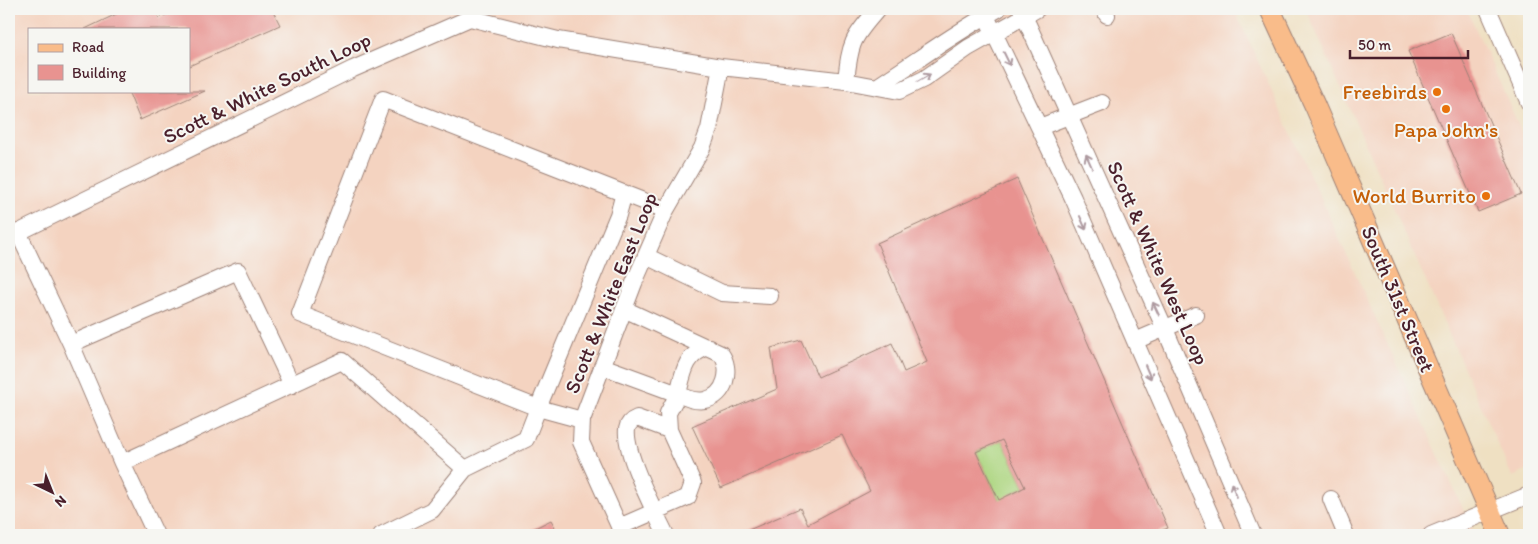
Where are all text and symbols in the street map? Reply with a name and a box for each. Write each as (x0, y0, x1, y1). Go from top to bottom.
street label: Scott & White South Loop (159, 26, 375, 149)
legend (28, 28, 190, 92)
scale bar (1350, 28, 1468, 60)
text: 50 m (1358, 36, 1391, 54)
text: Road (72, 38, 105, 56)
one-way arrow (1002, 52, 1012, 67)
text: Building (72, 64, 126, 82)
one-way arrow (916, 73, 930, 83)
place label: Freebirds (1343, 79, 1427, 104)
marker: Freebirds (1431, 86, 1443, 98)
marker: Papa John's (1440, 103, 1452, 115)
place label: Papa John's (1394, 117, 1498, 142)
one-way arrow (1084, 154, 1093, 169)
street label: Scott & White West Loop (1102, 157, 1215, 368)
place label: World Burrito (1353, 183, 1476, 208)
street label: Scott & White East Loop (559, 189, 662, 397)
marker: World Burrito (1480, 190, 1492, 202)
one-way arrow (1079, 215, 1089, 230)
street label: South 31st Street (1356, 222, 1441, 376)
one-way arrow (1150, 302, 1160, 317)
one-way arrow (1143, 364, 1153, 379)
north arrow (28, 466, 78, 516)
one-way arrow (1228, 483, 1237, 498)
text: N (51, 492, 70, 511)

